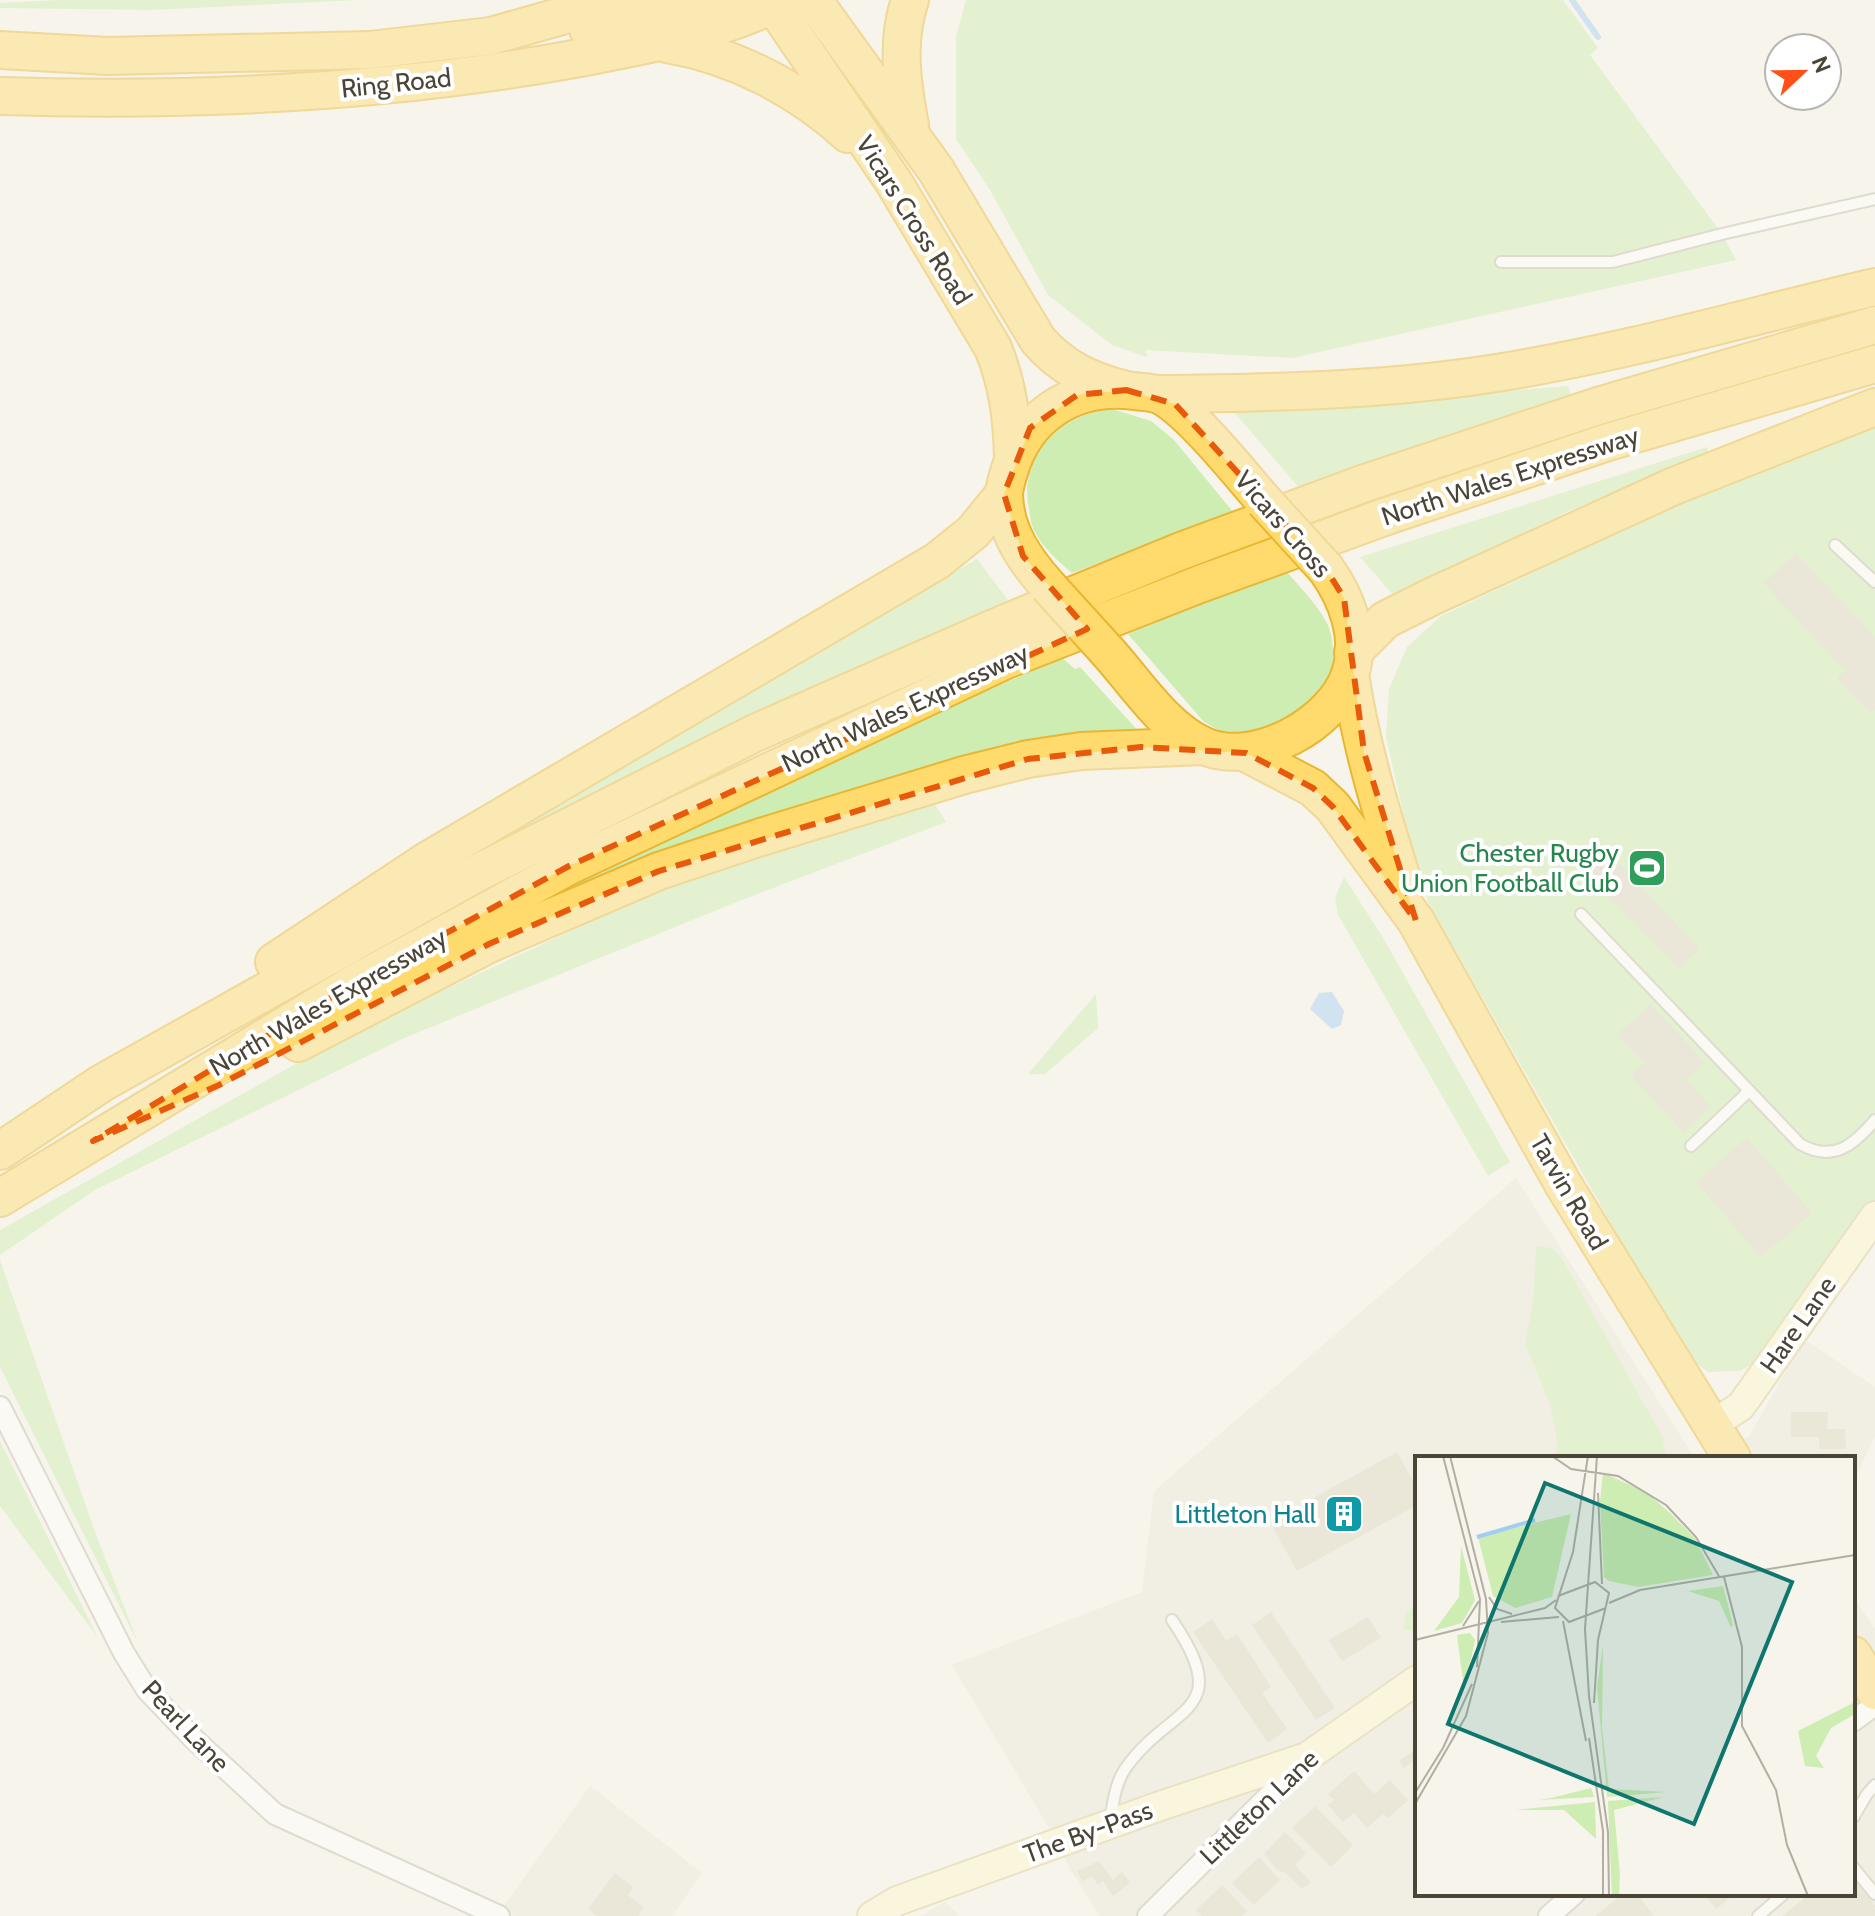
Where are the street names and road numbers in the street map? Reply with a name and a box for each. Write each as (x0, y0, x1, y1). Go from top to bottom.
street label: Ring Road (339, 61, 453, 105)
street label: Vicars Cross Road (849, 130, 979, 310)
street label: North Wales Expressway (1377, 419, 1643, 533)
street label: Vicars Cross (1228, 464, 1338, 584)
street label: North Wales Expressway (776, 637, 1034, 779)
street label: North Wales Expressway (204, 921, 452, 1083)
street label: Tarvin Road (1523, 1129, 1615, 1255)
street label: Hare Lane (1753, 1270, 1843, 1380)
street label: Pearl Lane (135, 1673, 237, 1779)
street label: Littleton Lane (1193, 1743, 1325, 1871)
street label: The By-Pass (1019, 1794, 1157, 1870)

